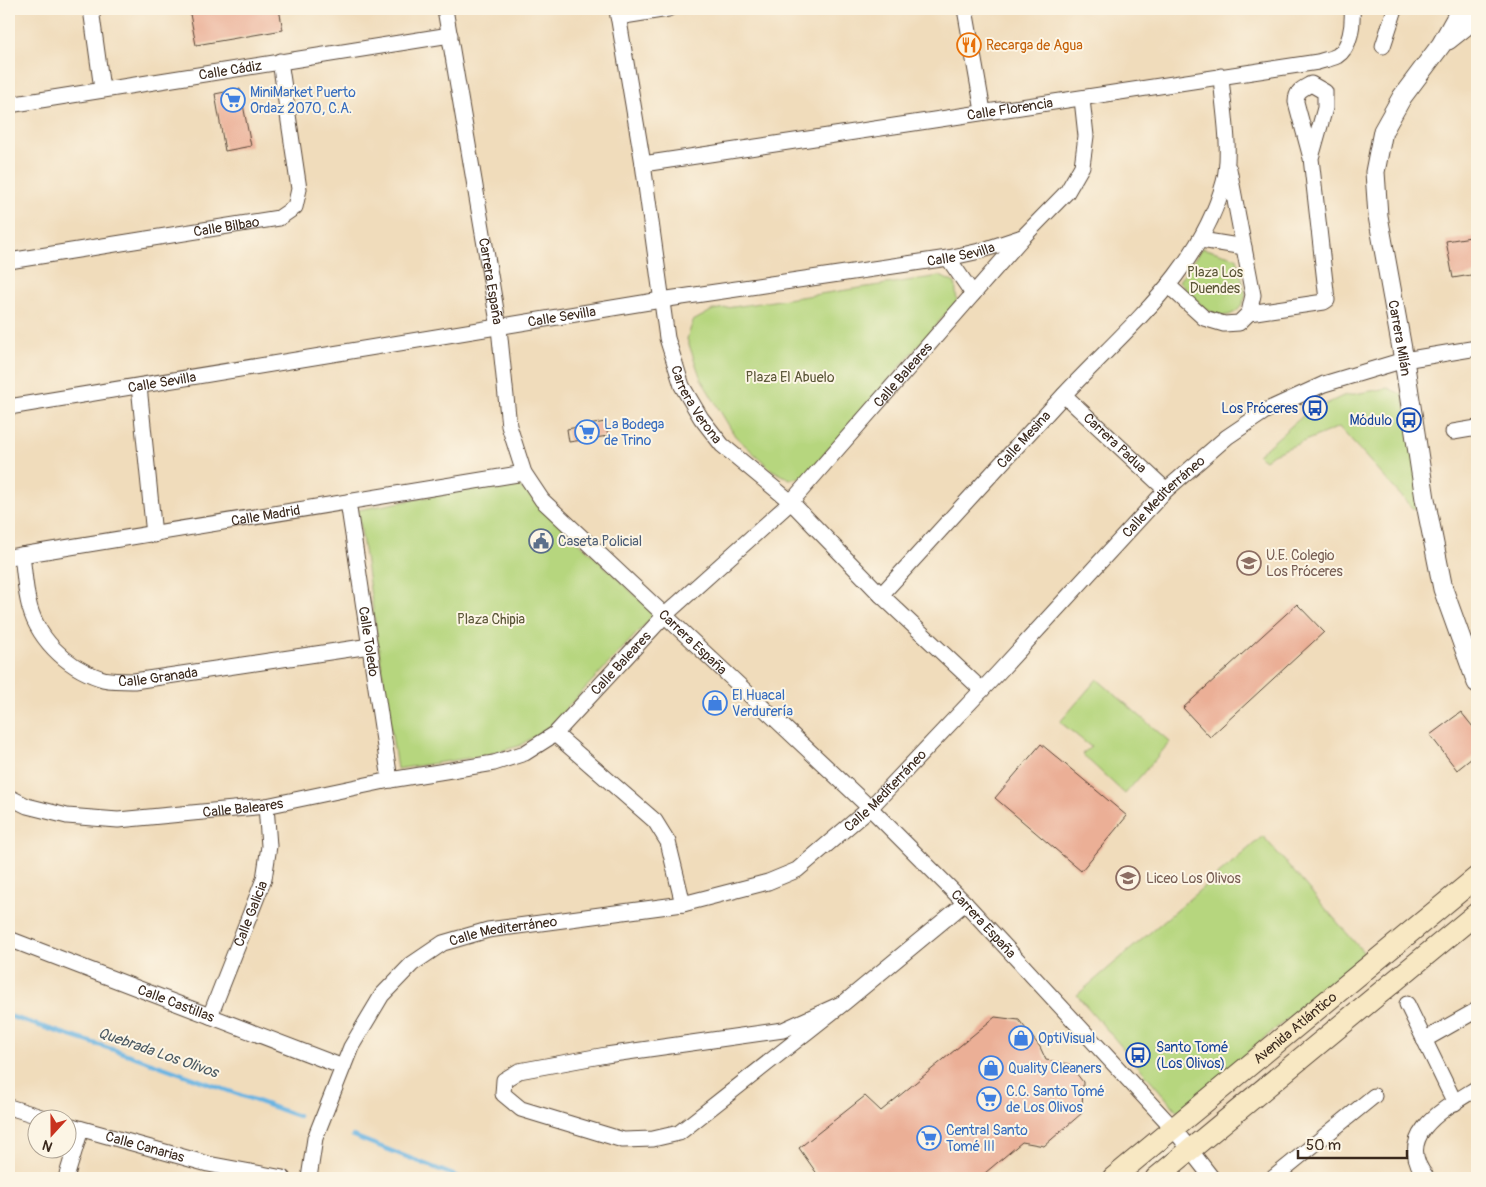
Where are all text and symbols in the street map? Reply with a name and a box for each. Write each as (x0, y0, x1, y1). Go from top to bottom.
restaurant icon: Recarga de Agua (956, 32, 982, 58)
place label: Recarga de Agua (986, 37, 1083, 54)
street label: Calle Cádiz (197, 56, 263, 83)
place label: MiniMarket Puerto Ordaz 2070, C.A. (250, 84, 356, 117)
supermarket icon: MiniMarket Puerto Ordaz 2070, C.A. (220, 87, 246, 113)
street label: Calle Florencia (966, 94, 1054, 123)
street label: Calle Bilbao (192, 213, 261, 240)
street label: Carrera España (475, 237, 507, 326)
street label: Calle Sevilla (926, 238, 997, 269)
park label: Plaza Los Duendes (1187, 264, 1244, 297)
street label: Carrera Milán (1385, 299, 1415, 377)
street label: Calle Sevilla (526, 302, 597, 330)
street label: Calle Baleares (870, 338, 936, 411)
street label: Carrera Verona (668, 363, 726, 447)
street label: Calle Sevilla (127, 368, 197, 396)
park label: Plaza El Abuelo (746, 369, 835, 386)
bus stop icon: Los Próceres (1302, 395, 1328, 421)
place label: Los Próceres (1221, 400, 1299, 417)
street label: Calle Mesina (993, 407, 1054, 472)
bus stop icon: Módulo (1396, 407, 1422, 433)
street label: Carrera Padua (1080, 409, 1150, 476)
place label: Módulo (1350, 412, 1392, 429)
place label: La Bodega de Trino (604, 416, 664, 449)
supermarket icon: La Bodega de Trino (574, 419, 600, 445)
street label: Calle Mediterráneo (1118, 452, 1208, 541)
street label: Calle Madrid (230, 501, 301, 529)
public building icon: Caseta Policial (528, 528, 554, 554)
place label: Caseta Policial (558, 533, 642, 550)
place label: U.E. Colegio Los Próceres (1266, 547, 1343, 580)
school or university icon: U.E. Colegio Los Próceres (1236, 550, 1262, 576)
street label: Calle Toledo (355, 605, 383, 678)
street label: Carrera España (655, 606, 731, 678)
park label: Plaza Chipia (457, 611, 525, 628)
street label: Calle Baleares (587, 627, 655, 698)
street label: Calle Granada (118, 663, 199, 689)
place label: El Huacal Verdurería (732, 687, 793, 720)
shop icon: El Huacal Verdurería (702, 690, 728, 716)
street label: Calle Mediterráneo (840, 745, 930, 835)
street label: Calle Baleares (202, 794, 285, 820)
school or university icon: Liceo Los Olivos (1115, 865, 1141, 891)
place label: Liceo Los Olivos (1146, 870, 1242, 887)
street label: Calle Galicia (230, 878, 271, 949)
street label: Carrera España (948, 886, 1020, 961)
street label: Calle Mediterráneo (447, 912, 559, 949)
street label: Calle Castillas (135, 981, 218, 1026)
street label: Avenida Atlántico (1250, 988, 1340, 1067)
water label: Quebrada Los Olivos (96, 1024, 223, 1083)
shop icon: OptiVisual (1008, 1025, 1034, 1051)
place label: OptiVisual (1038, 1030, 1095, 1047)
place label: Santo Tomé (Los Olivos) (1156, 1039, 1228, 1072)
bus stop icon: Santo Tomé (Los Olivos) (1125, 1042, 1151, 1068)
shop icon: Quality Cleaners (978, 1055, 1004, 1081)
place label: Quality Cleaners (1008, 1060, 1102, 1077)
place label: C.C. Santo Tomé de Los Olivos (1006, 1083, 1105, 1116)
supermarket icon: C.C. Santo Tomé de Los Olivos (976, 1086, 1002, 1112)
north arrow (28, 1110, 78, 1160)
place label: Central Santo Tomé III (946, 1122, 1028, 1155)
supermarket icon: Central Santo Tomé III (916, 1125, 942, 1151)
street label: Calle Canarias (104, 1127, 187, 1166)
scale bar (1298, 1127, 1407, 1159)
text: N (40, 1136, 55, 1155)
text: 50 m (1306, 1136, 1341, 1155)

